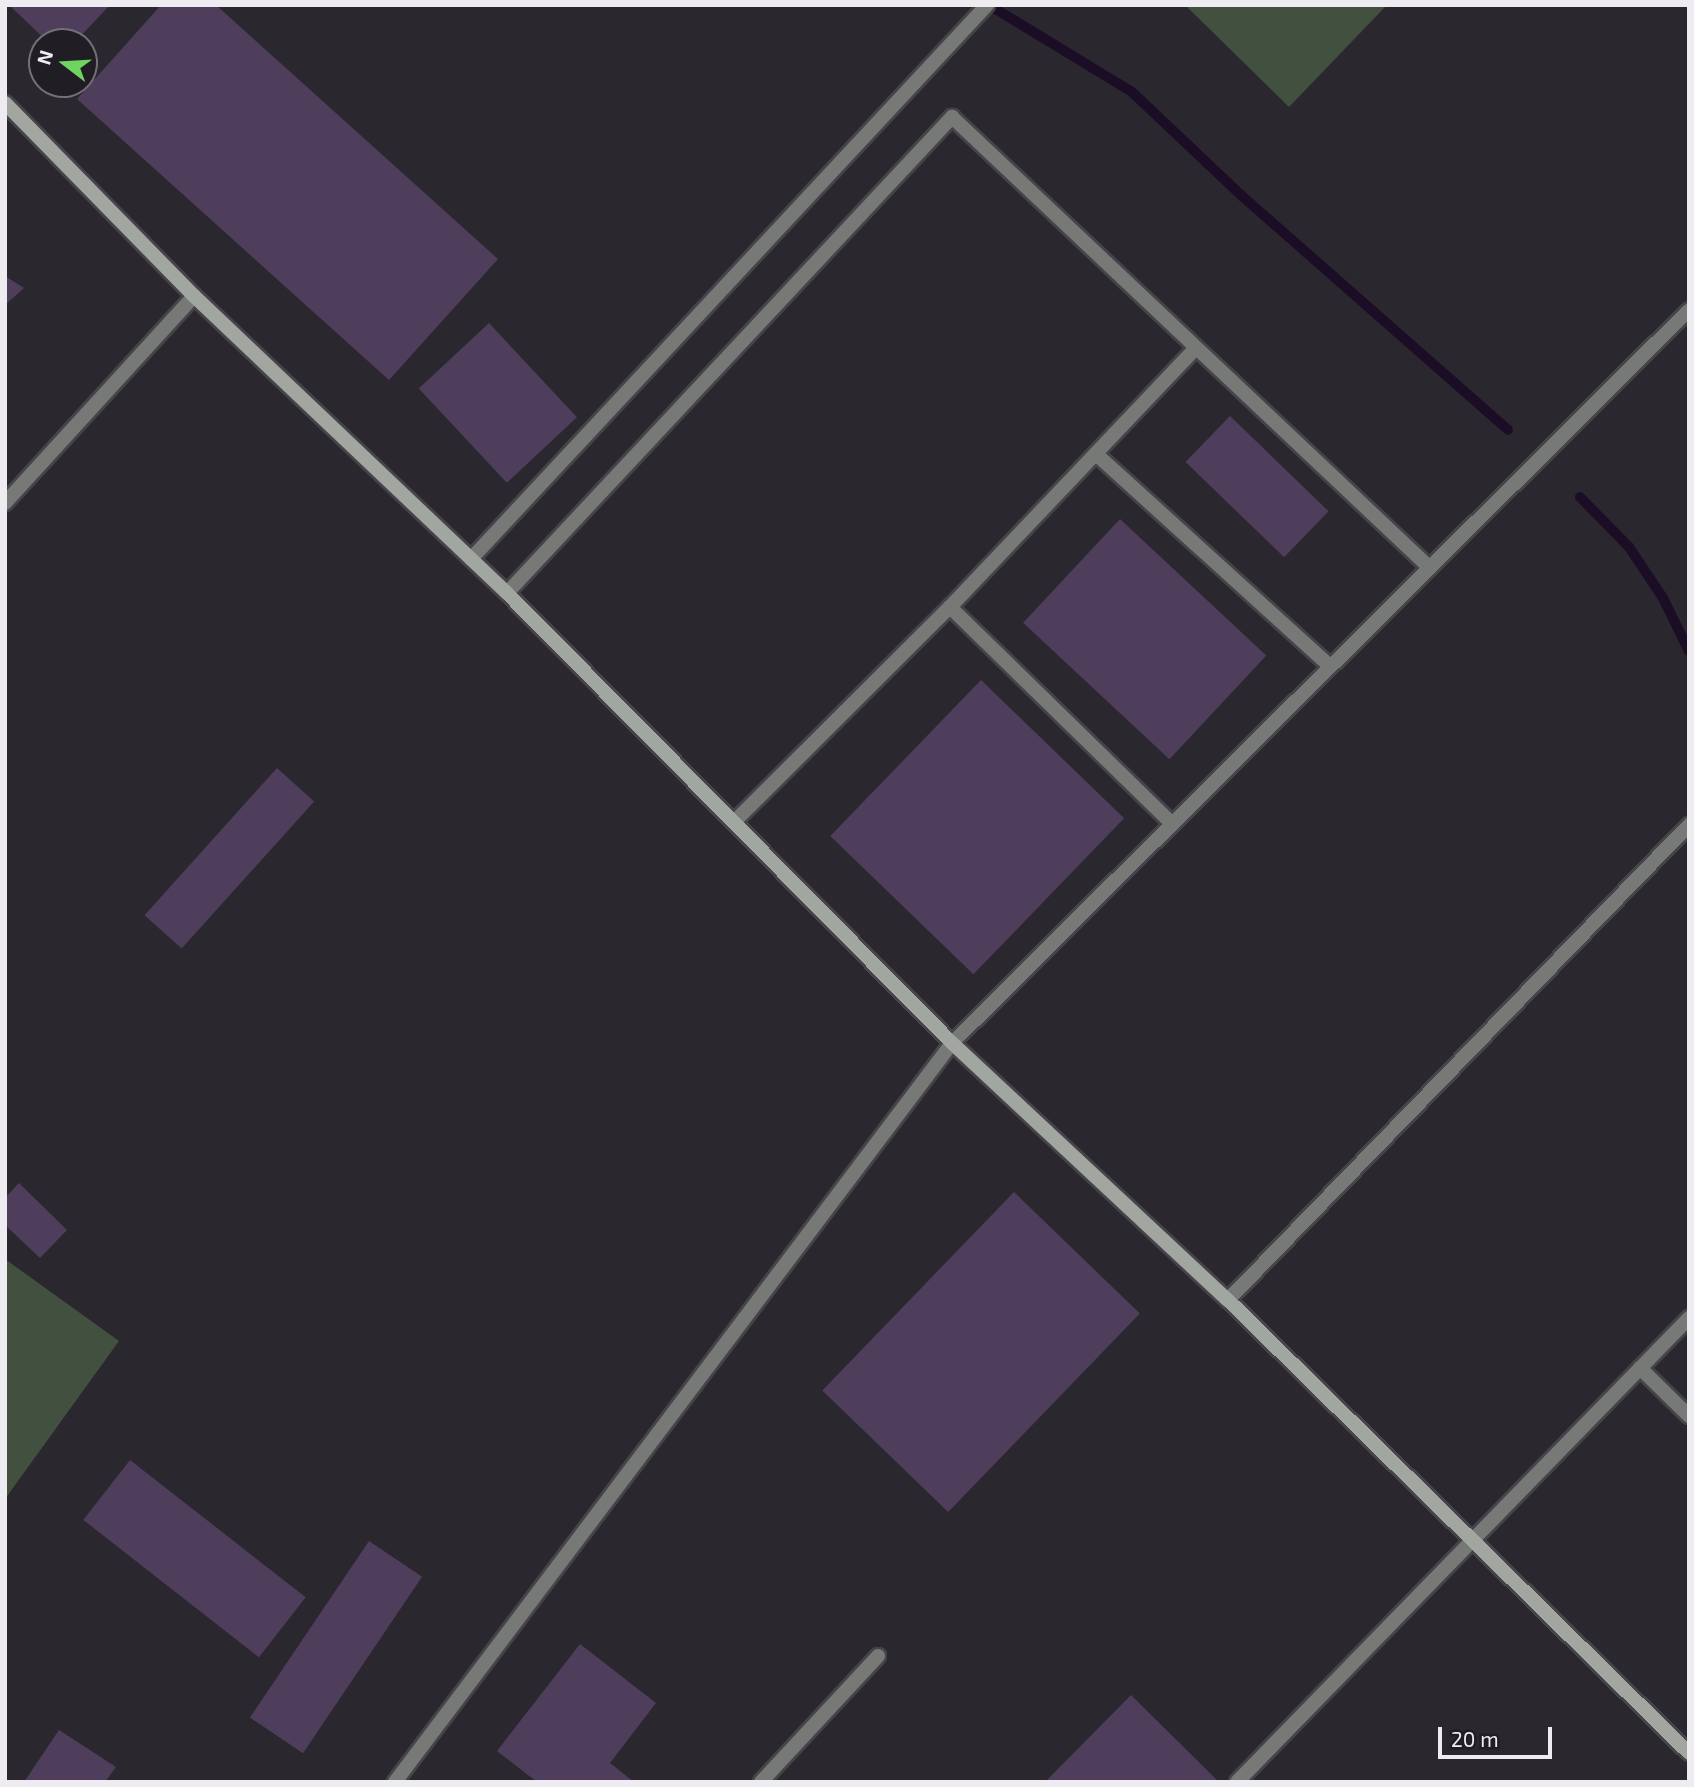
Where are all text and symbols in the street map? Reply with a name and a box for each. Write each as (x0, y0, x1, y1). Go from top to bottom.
north arrow (28, 28, 98, 98)
text: N (31, 47, 57, 67)
scale bar (1442, 1714, 1556, 1758)
text: 20 m (1451, 1726, 1499, 1751)

